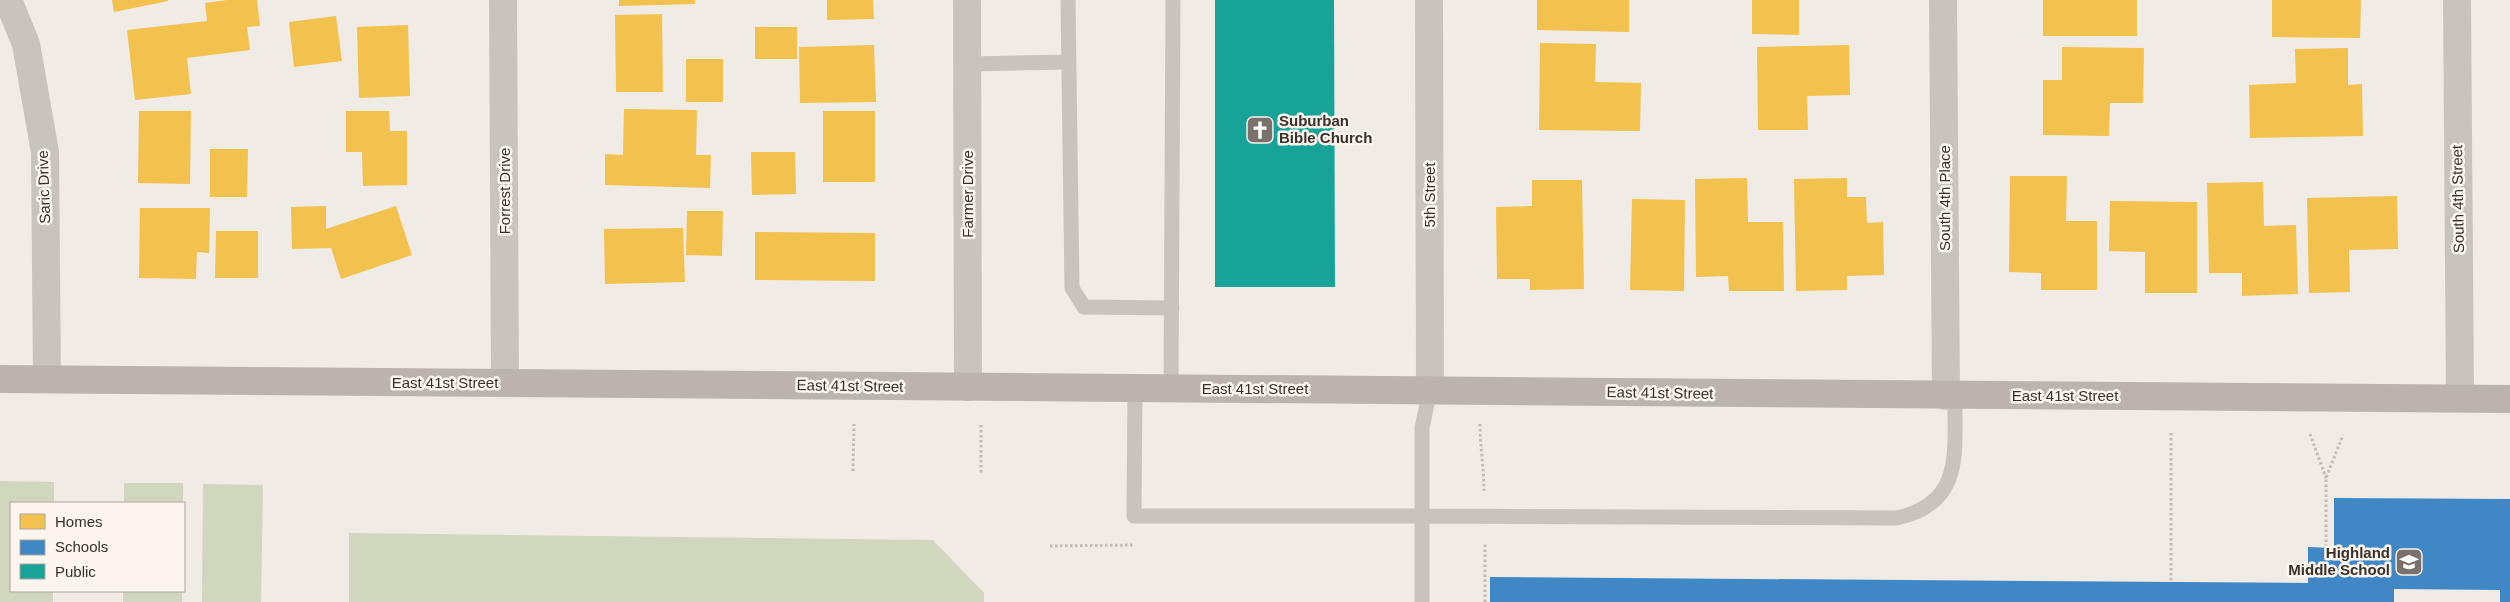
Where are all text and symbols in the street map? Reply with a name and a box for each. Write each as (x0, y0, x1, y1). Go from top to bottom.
place label: Suburban Bible Church (1279, 112, 1372, 146)
church icon: Suburban Bible Church (1245, 115, 1275, 145)
street label: South 4th Street (2448, 144, 2467, 253)
street label: South 4th Place (1936, 145, 1953, 251)
street label: Forrest Drive (496, 148, 513, 234)
street label: Saric Drive (34, 150, 53, 224)
street label: Farmer Drive (959, 150, 976, 238)
street label: 5th Street (1421, 162, 1438, 228)
street label: East 41st Street (392, 374, 499, 391)
street label: East 41st Street (797, 376, 904, 395)
street label: East 41st Street (1202, 380, 1309, 397)
street label: East 41st Street (1607, 383, 1714, 402)
street label: East 41st Street (2012, 387, 2119, 404)
legend (10, 502, 185, 592)
text: Homes (55, 513, 103, 530)
text: Schools (55, 538, 108, 555)
place label: Highland Middle School (2288, 544, 2390, 578)
school or university icon: Highland Middle School (2394, 547, 2424, 577)
text: Public (55, 563, 96, 580)

